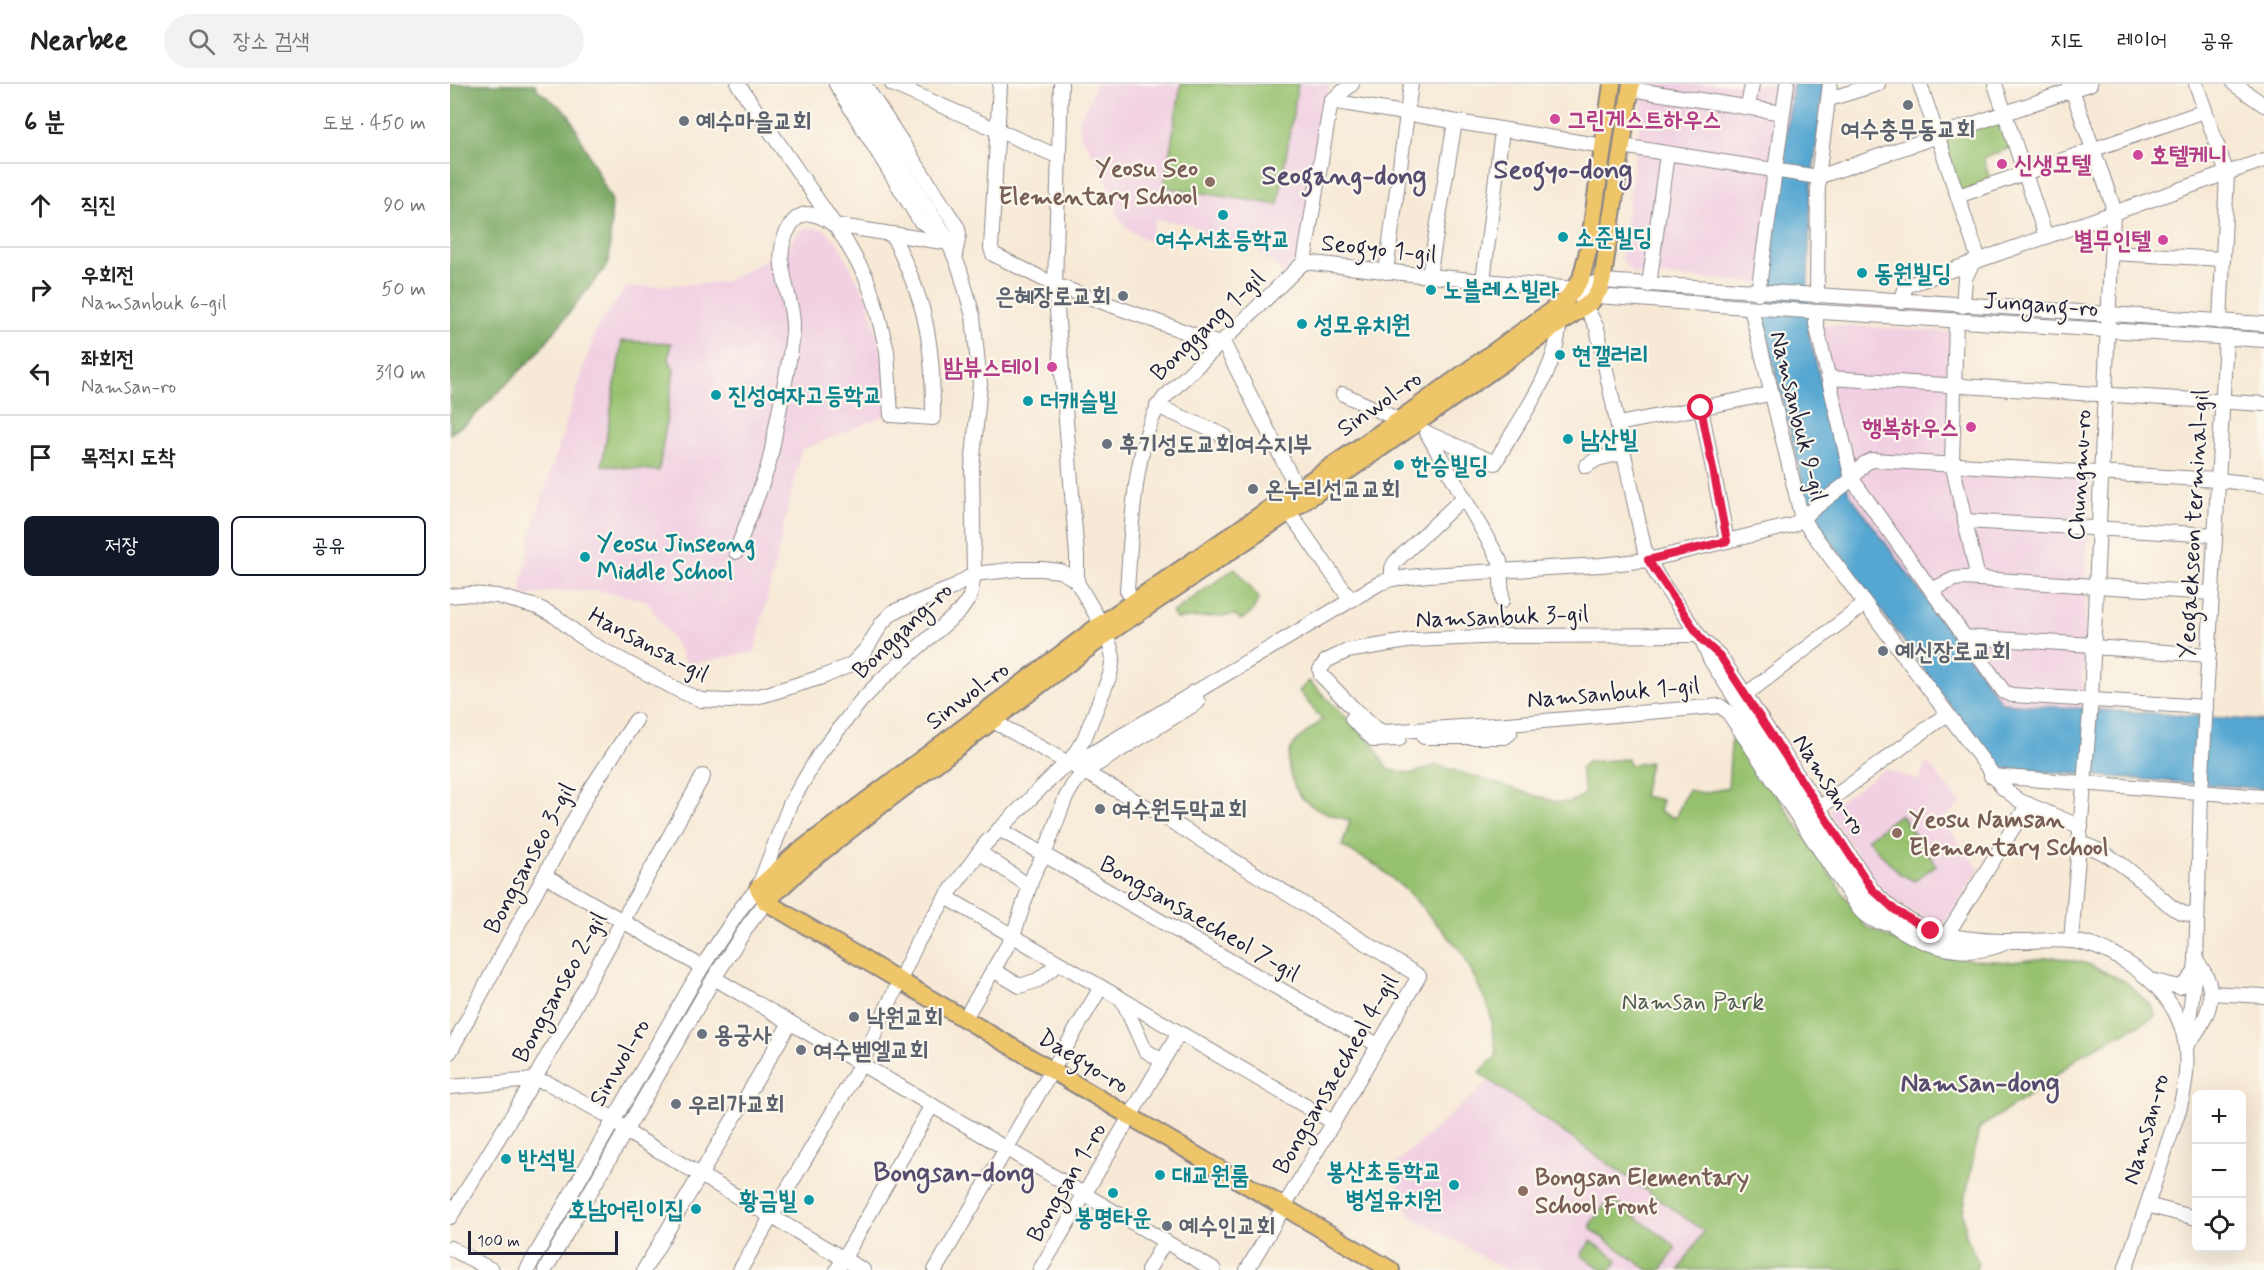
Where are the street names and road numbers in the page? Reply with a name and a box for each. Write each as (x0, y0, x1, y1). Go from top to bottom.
street label: Seogyo 1-gil (1319, 228, 1438, 274)
street label: Bonggang 1-gil (1144, 264, 1273, 390)
street label: Jungang-ro (1982, 286, 2099, 328)
street label: Namsanbuk 9-gil (1761, 328, 1834, 505)
street label: Sinwol-ro (1331, 364, 1428, 445)
street label: Yeogaekseon terminal-gil (2172, 388, 2220, 660)
street label: Chungmu-ro (2062, 409, 2099, 541)
street label: Bonggang-ro (846, 576, 961, 688)
street label: Namsanbuk 3-gil (1415, 599, 1589, 636)
street label: Hansansa-gil (583, 601, 714, 690)
street label: Sinwol-ro (920, 655, 1016, 738)
street label: Namsanbuk 1-gil (1525, 670, 1701, 716)
street label: Namsan-ro (1785, 728, 1873, 841)
street label: Bongsanseo 3-gil (477, 778, 585, 941)
street label: Bongsansaecheol 7-gil (1092, 849, 1305, 991)
street label: Bongsanseo 2-gil (506, 907, 616, 1070)
street label: Bongsansaecheol 4-gil (1266, 969, 1408, 1181)
street label: Sinwol-ro (583, 1013, 658, 1112)
street label: Daegyo-ro (1030, 1023, 1135, 1104)
street label: Namsan-ro (2116, 1070, 2177, 1189)
street label: Bongsan 1-ro (1021, 1117, 1116, 1249)

